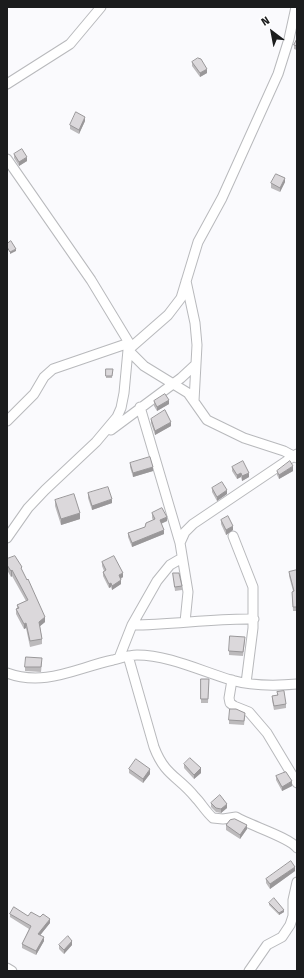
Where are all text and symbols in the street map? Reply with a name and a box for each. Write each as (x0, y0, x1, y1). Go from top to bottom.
north arrow (252, 12, 292, 52)
text: N (259, 14, 272, 29)

